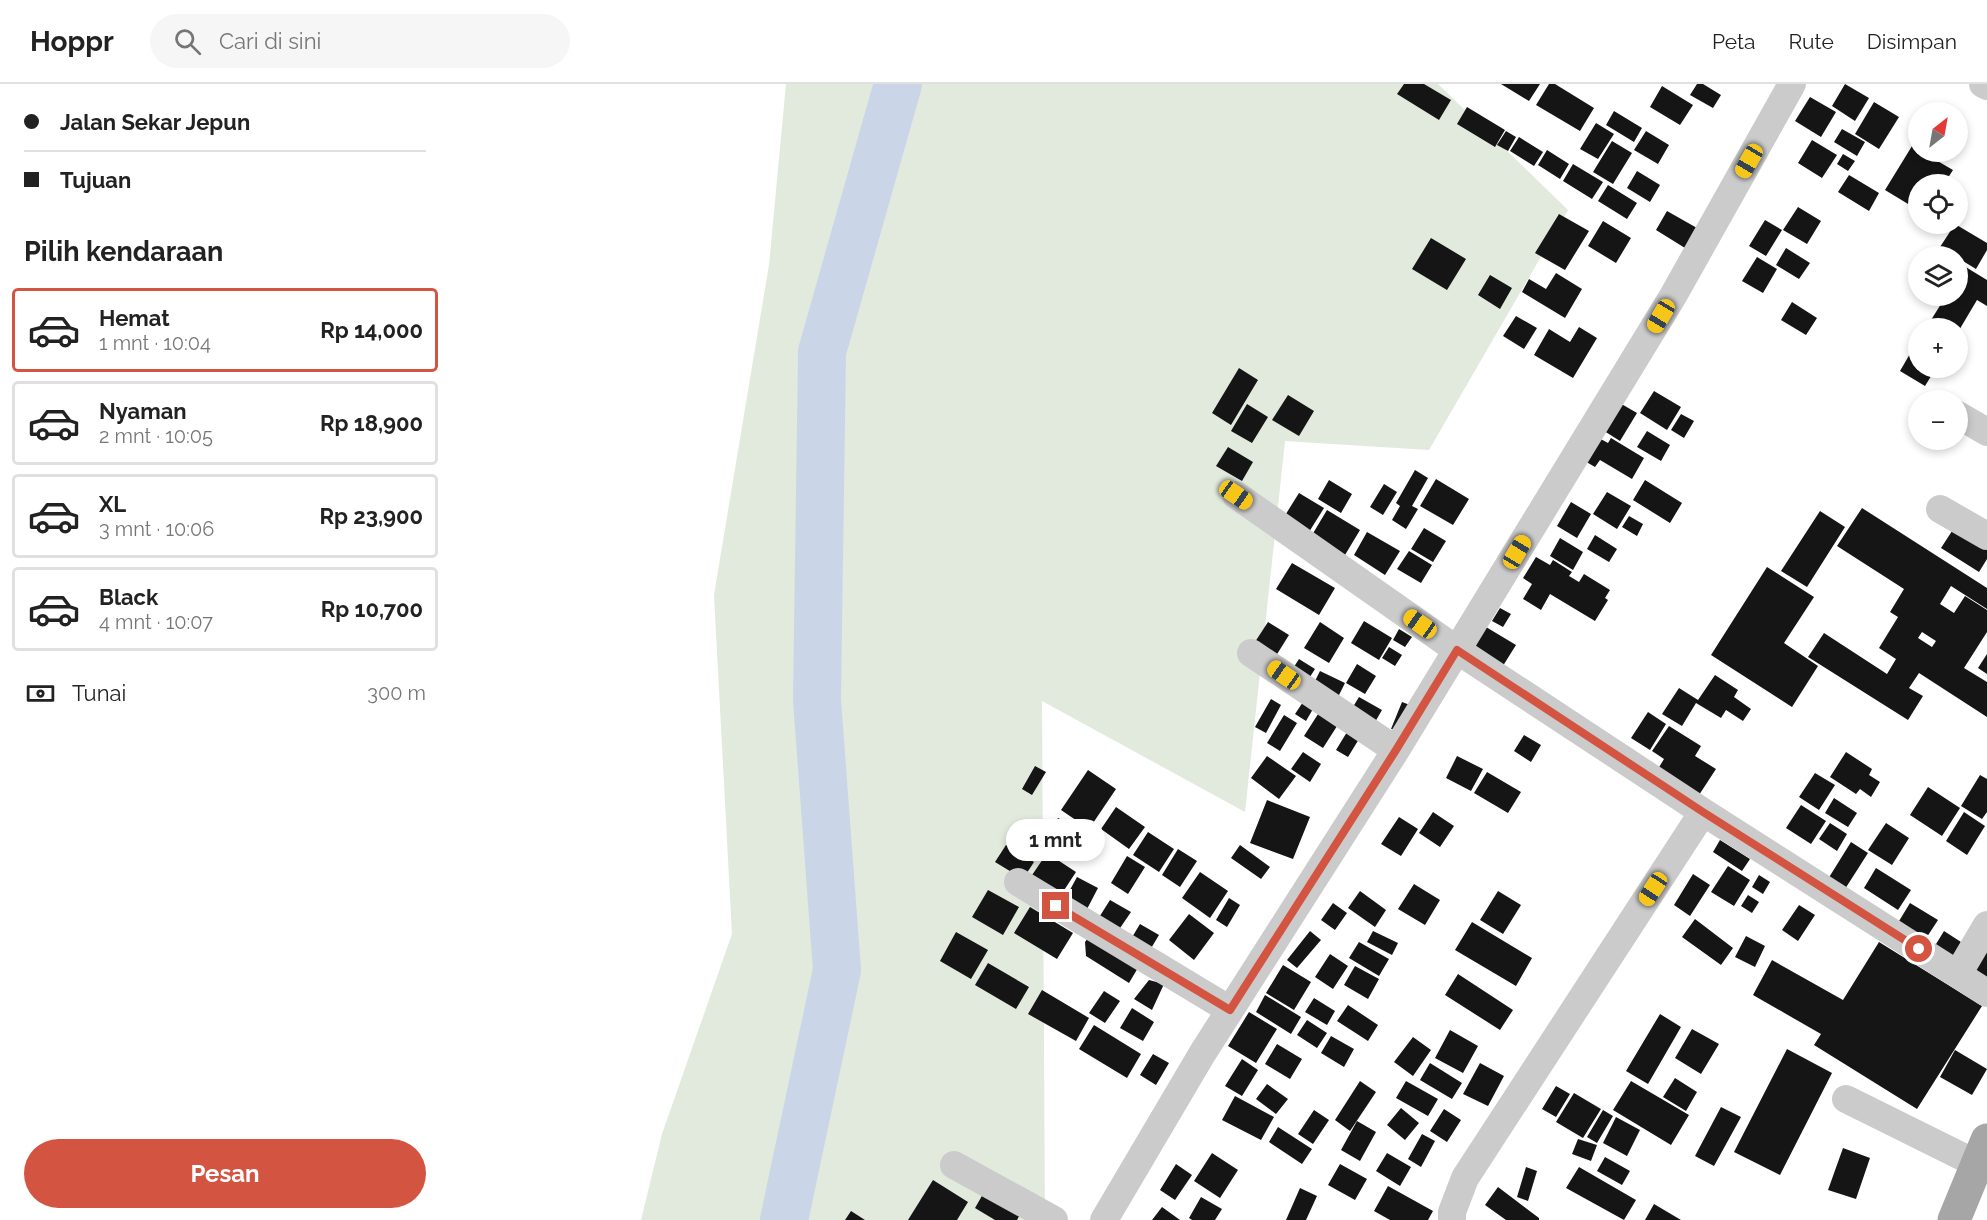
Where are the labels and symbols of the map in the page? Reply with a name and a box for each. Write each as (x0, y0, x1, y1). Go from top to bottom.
north arrow (1908, 102, 1968, 162)
car (1732, 141, 1766, 181)
car (1644, 296, 1678, 336)
car (1216, 477, 1256, 513)
car (1500, 532, 1534, 572)
car (1400, 606, 1440, 642)
car (1264, 657, 1304, 693)
callout: 1 mnt (1006, 819, 1106, 861)
car (1636, 869, 1670, 909)
route end (1042, 892, 1069, 919)
route start (1905, 935, 1932, 962)

